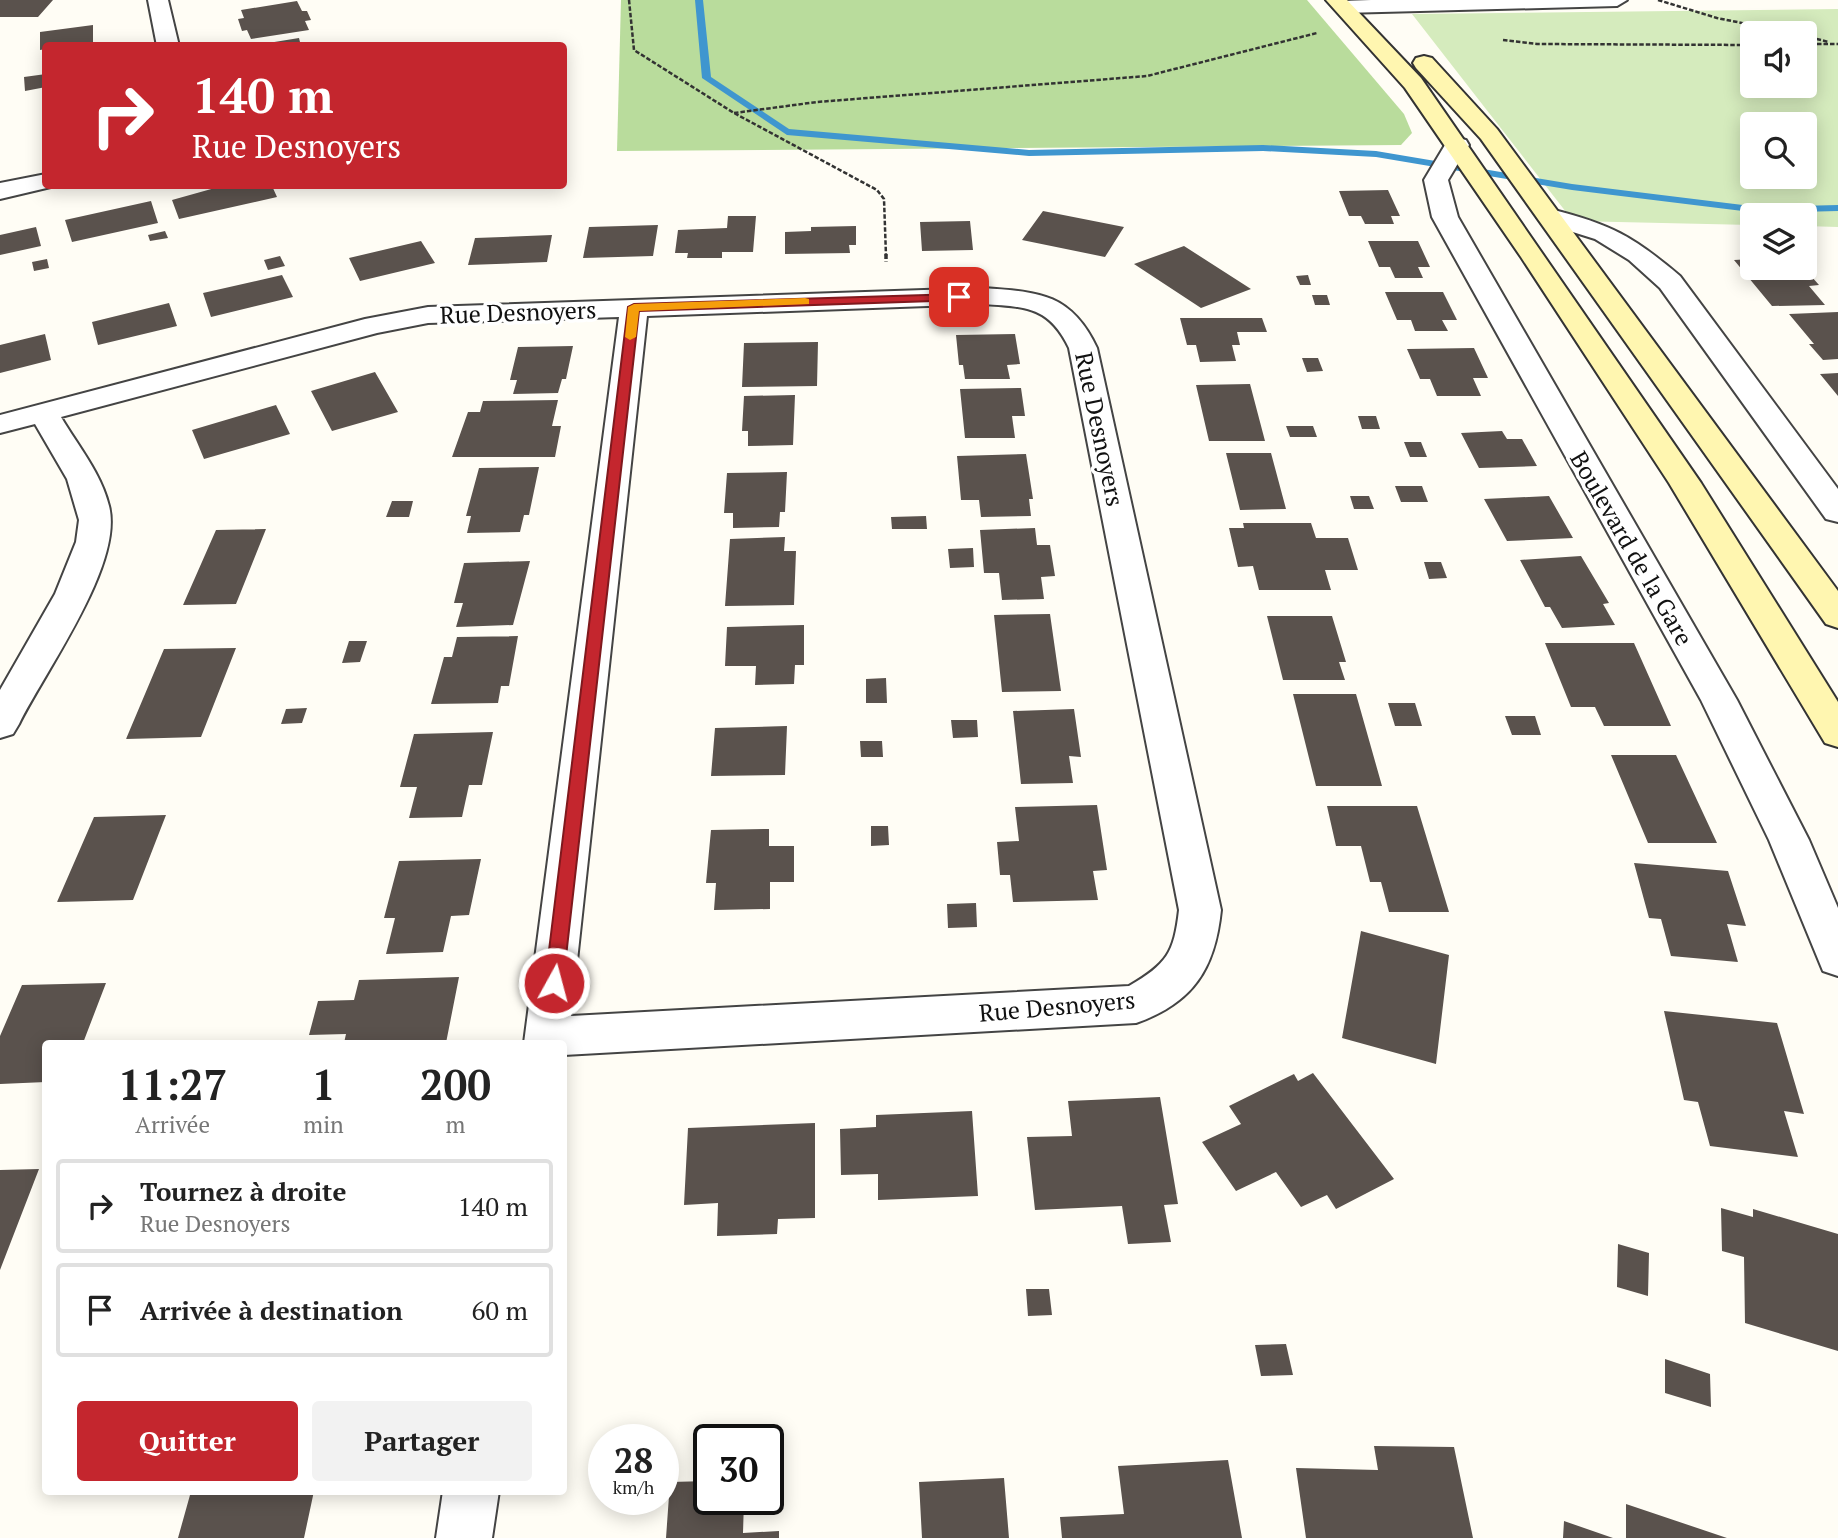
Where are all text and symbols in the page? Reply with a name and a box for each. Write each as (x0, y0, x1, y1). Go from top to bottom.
map controls (1740, 21, 1817, 280)
button: sound (1740, 21, 1817, 98)
text: 140 m (192, 62, 334, 127)
icon: right (77, 70, 168, 161)
button: search (1740, 112, 1817, 189)
text: Rue Desnoyers (192, 125, 401, 167)
button: layers (1740, 203, 1817, 280)
pin (929, 267, 989, 327)
icon: arrive (940, 278, 978, 316)
street label: Rue Desnoyers (439, 293, 597, 331)
street label: Rue Desnoyers (1068, 349, 1132, 509)
street label: Boulevard de la Gare (1563, 445, 1701, 651)
position arrow (517, 946, 591, 1020)
street label: Rue Desnoyers (977, 983, 1137, 1029)
text: 11:27 (118, 1056, 227, 1112)
text: 1 (312, 1056, 335, 1112)
text: 200 (420, 1056, 491, 1112)
text: Arrivée (135, 1109, 210, 1140)
text: min (303, 1109, 344, 1140)
text: m (445, 1109, 465, 1140)
text: Tournez à droite (140, 1174, 346, 1208)
icon: right (81, 1187, 119, 1225)
text: 140 m (458, 1189, 528, 1223)
text: Rue Desnoyers (140, 1208, 290, 1239)
icon: arrive (81, 1291, 119, 1329)
text: Arrivée à destination (140, 1293, 403, 1327)
text: 60 m (472, 1293, 528, 1327)
button: Quitter (77, 1401, 298, 1481)
button: Partager (312, 1401, 532, 1481)
speed limit sign: 30 (693, 1424, 784, 1515)
text: 28 (614, 1437, 653, 1483)
text: km/h (613, 1475, 654, 1499)

